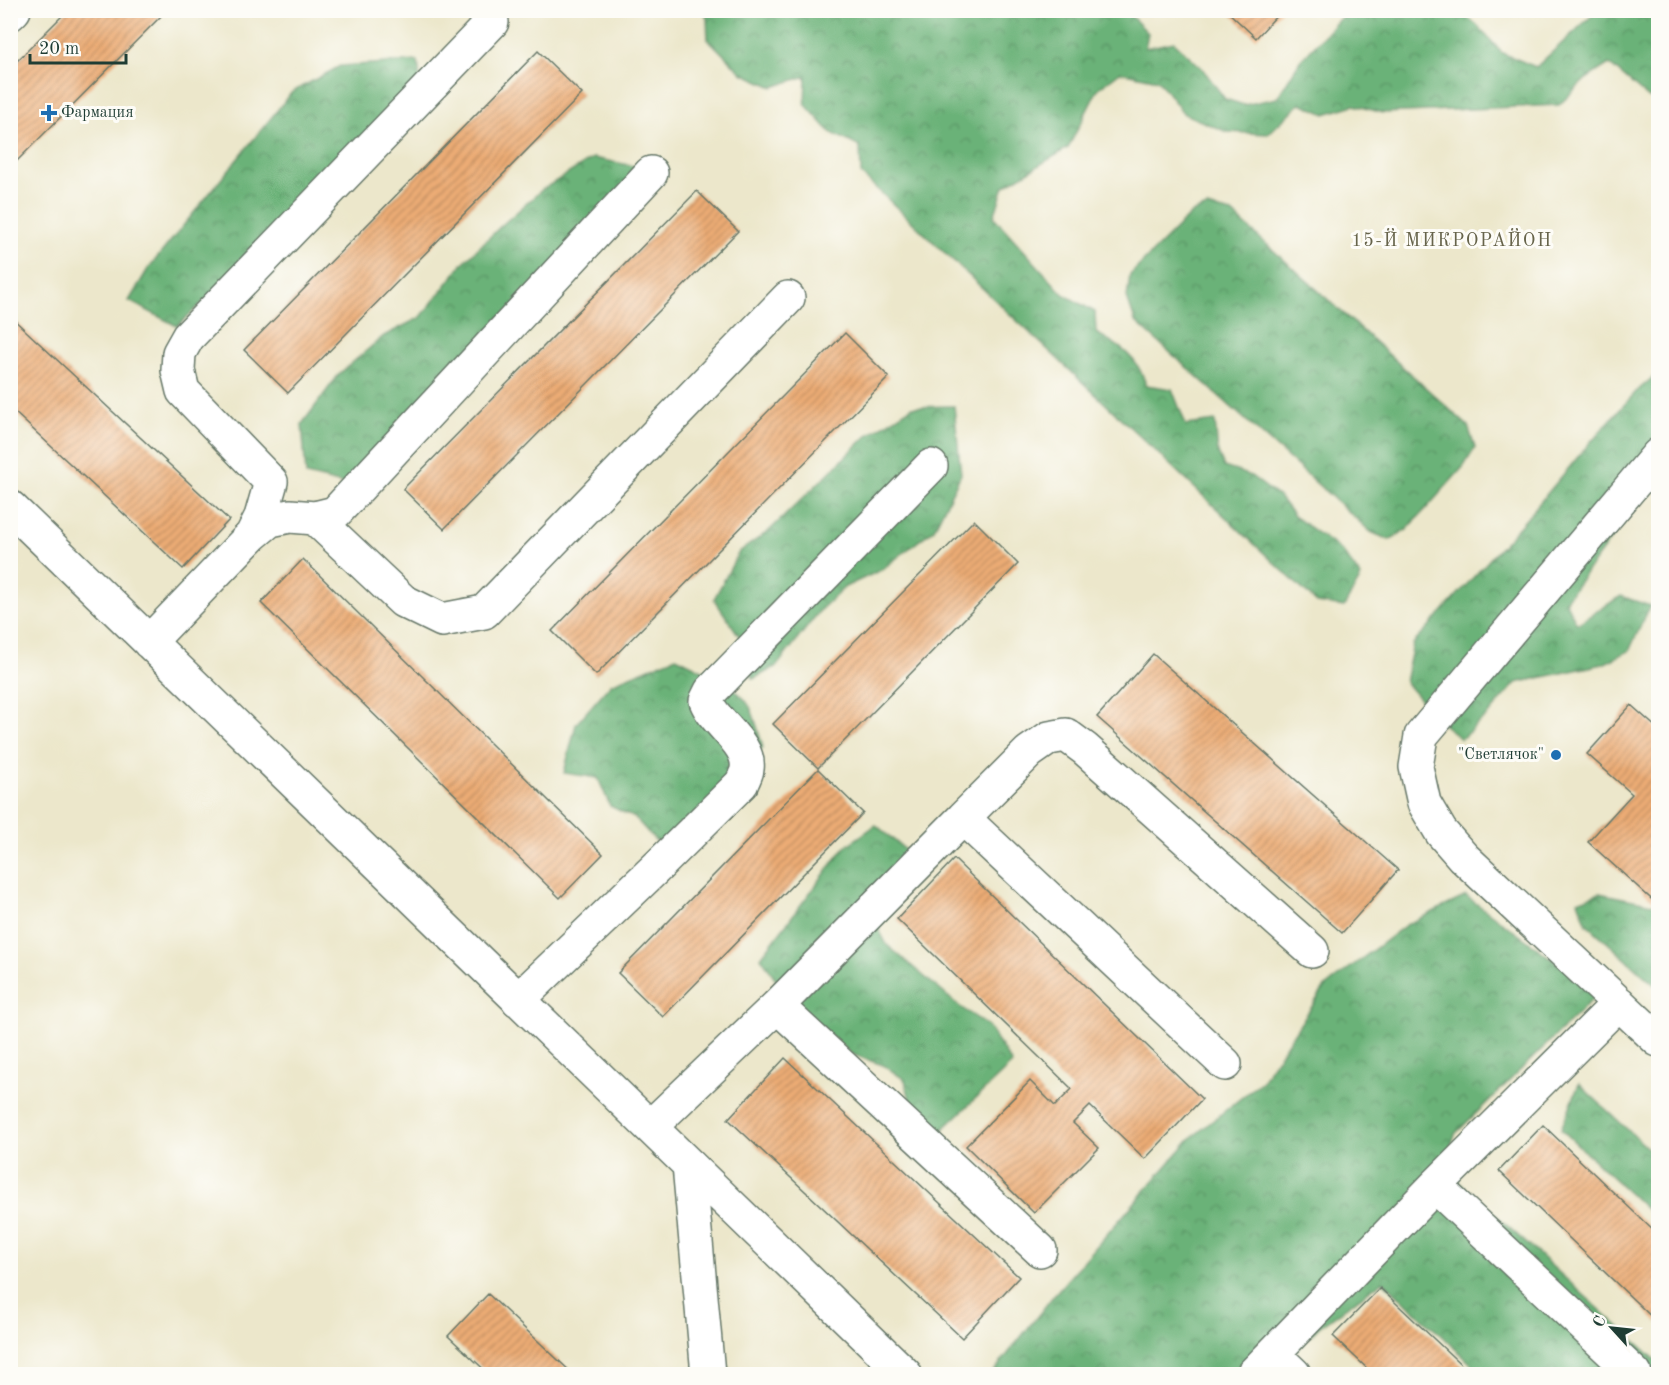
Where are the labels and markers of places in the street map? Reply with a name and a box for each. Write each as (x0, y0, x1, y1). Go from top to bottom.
place label: Фармация (61, 105, 133, 121)
marker: Фармация (42, 106, 56, 120)
place label: "Светлячок" (1458, 747, 1544, 763)
marker: "Светлячок" (1549, 748, 1563, 762)

